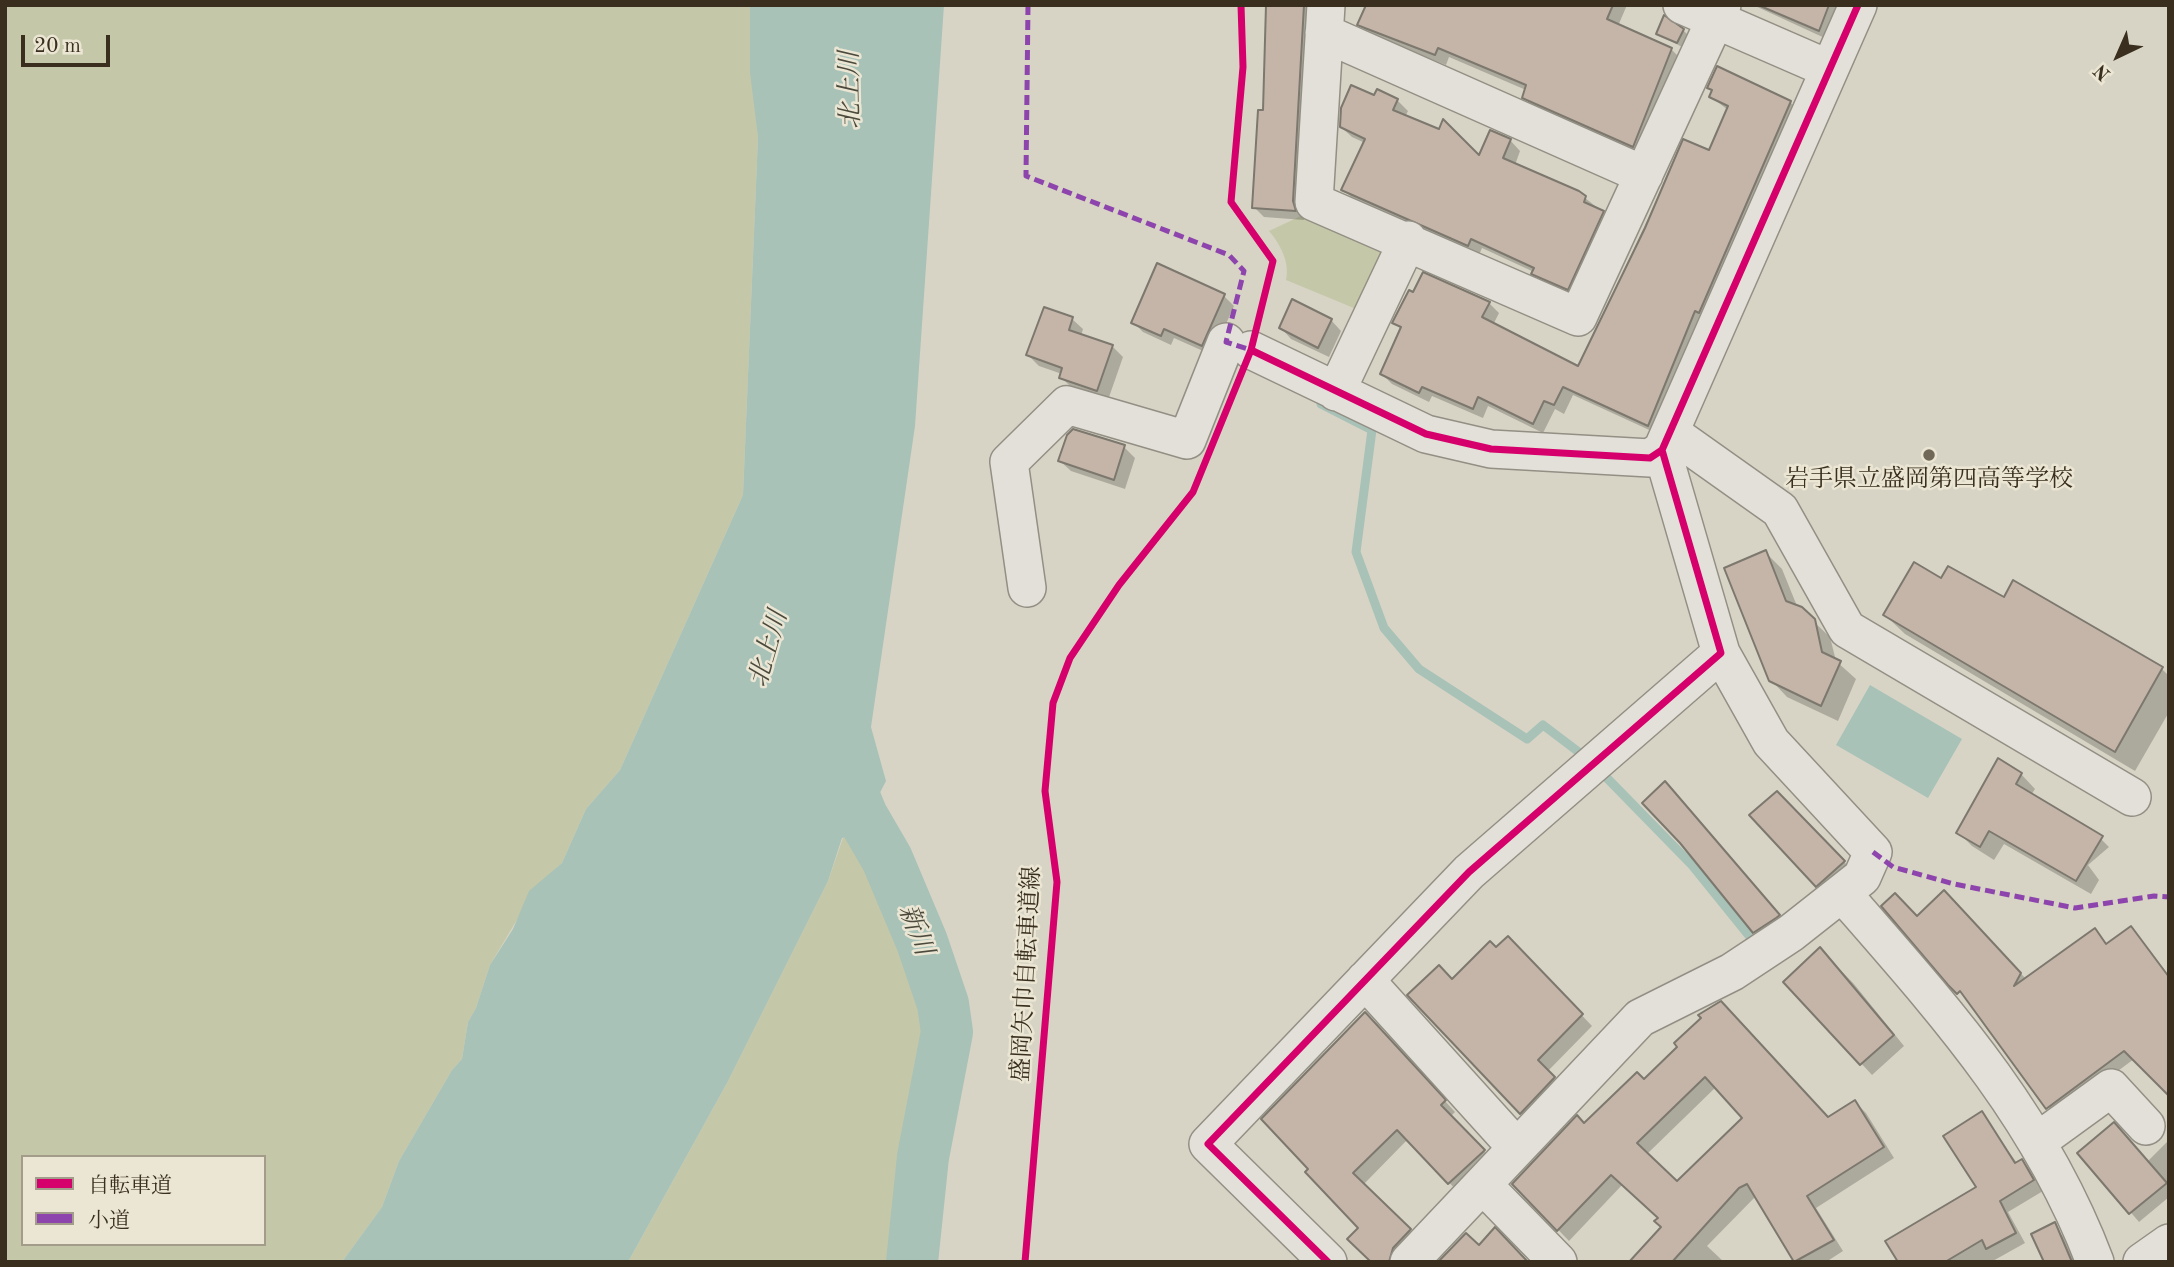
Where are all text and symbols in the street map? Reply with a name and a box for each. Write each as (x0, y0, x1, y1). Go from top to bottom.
scale bar (24, 21, 114, 65)
north arrow (2083, 21, 2153, 91)
text: 20 m (34, 36, 81, 57)
water label: 北上川 (835, 51, 867, 129)
text: N (2091, 60, 2115, 83)
marker: 岩手県立盛岡第四高等学校 (1921, 447, 1937, 463)
place label: 岩手県立盛岡第四高等学校 (1785, 466, 2073, 494)
water label: 北上川 (743, 607, 795, 691)
street label: 盛岡矢巾自転車道線 (1007, 865, 1047, 1083)
water label: 新川 (891, 900, 939, 960)
legend (21, 1155, 266, 1246)
text: 自転車道 (88, 1176, 172, 1197)
text: 小道 (88, 1211, 130, 1232)

